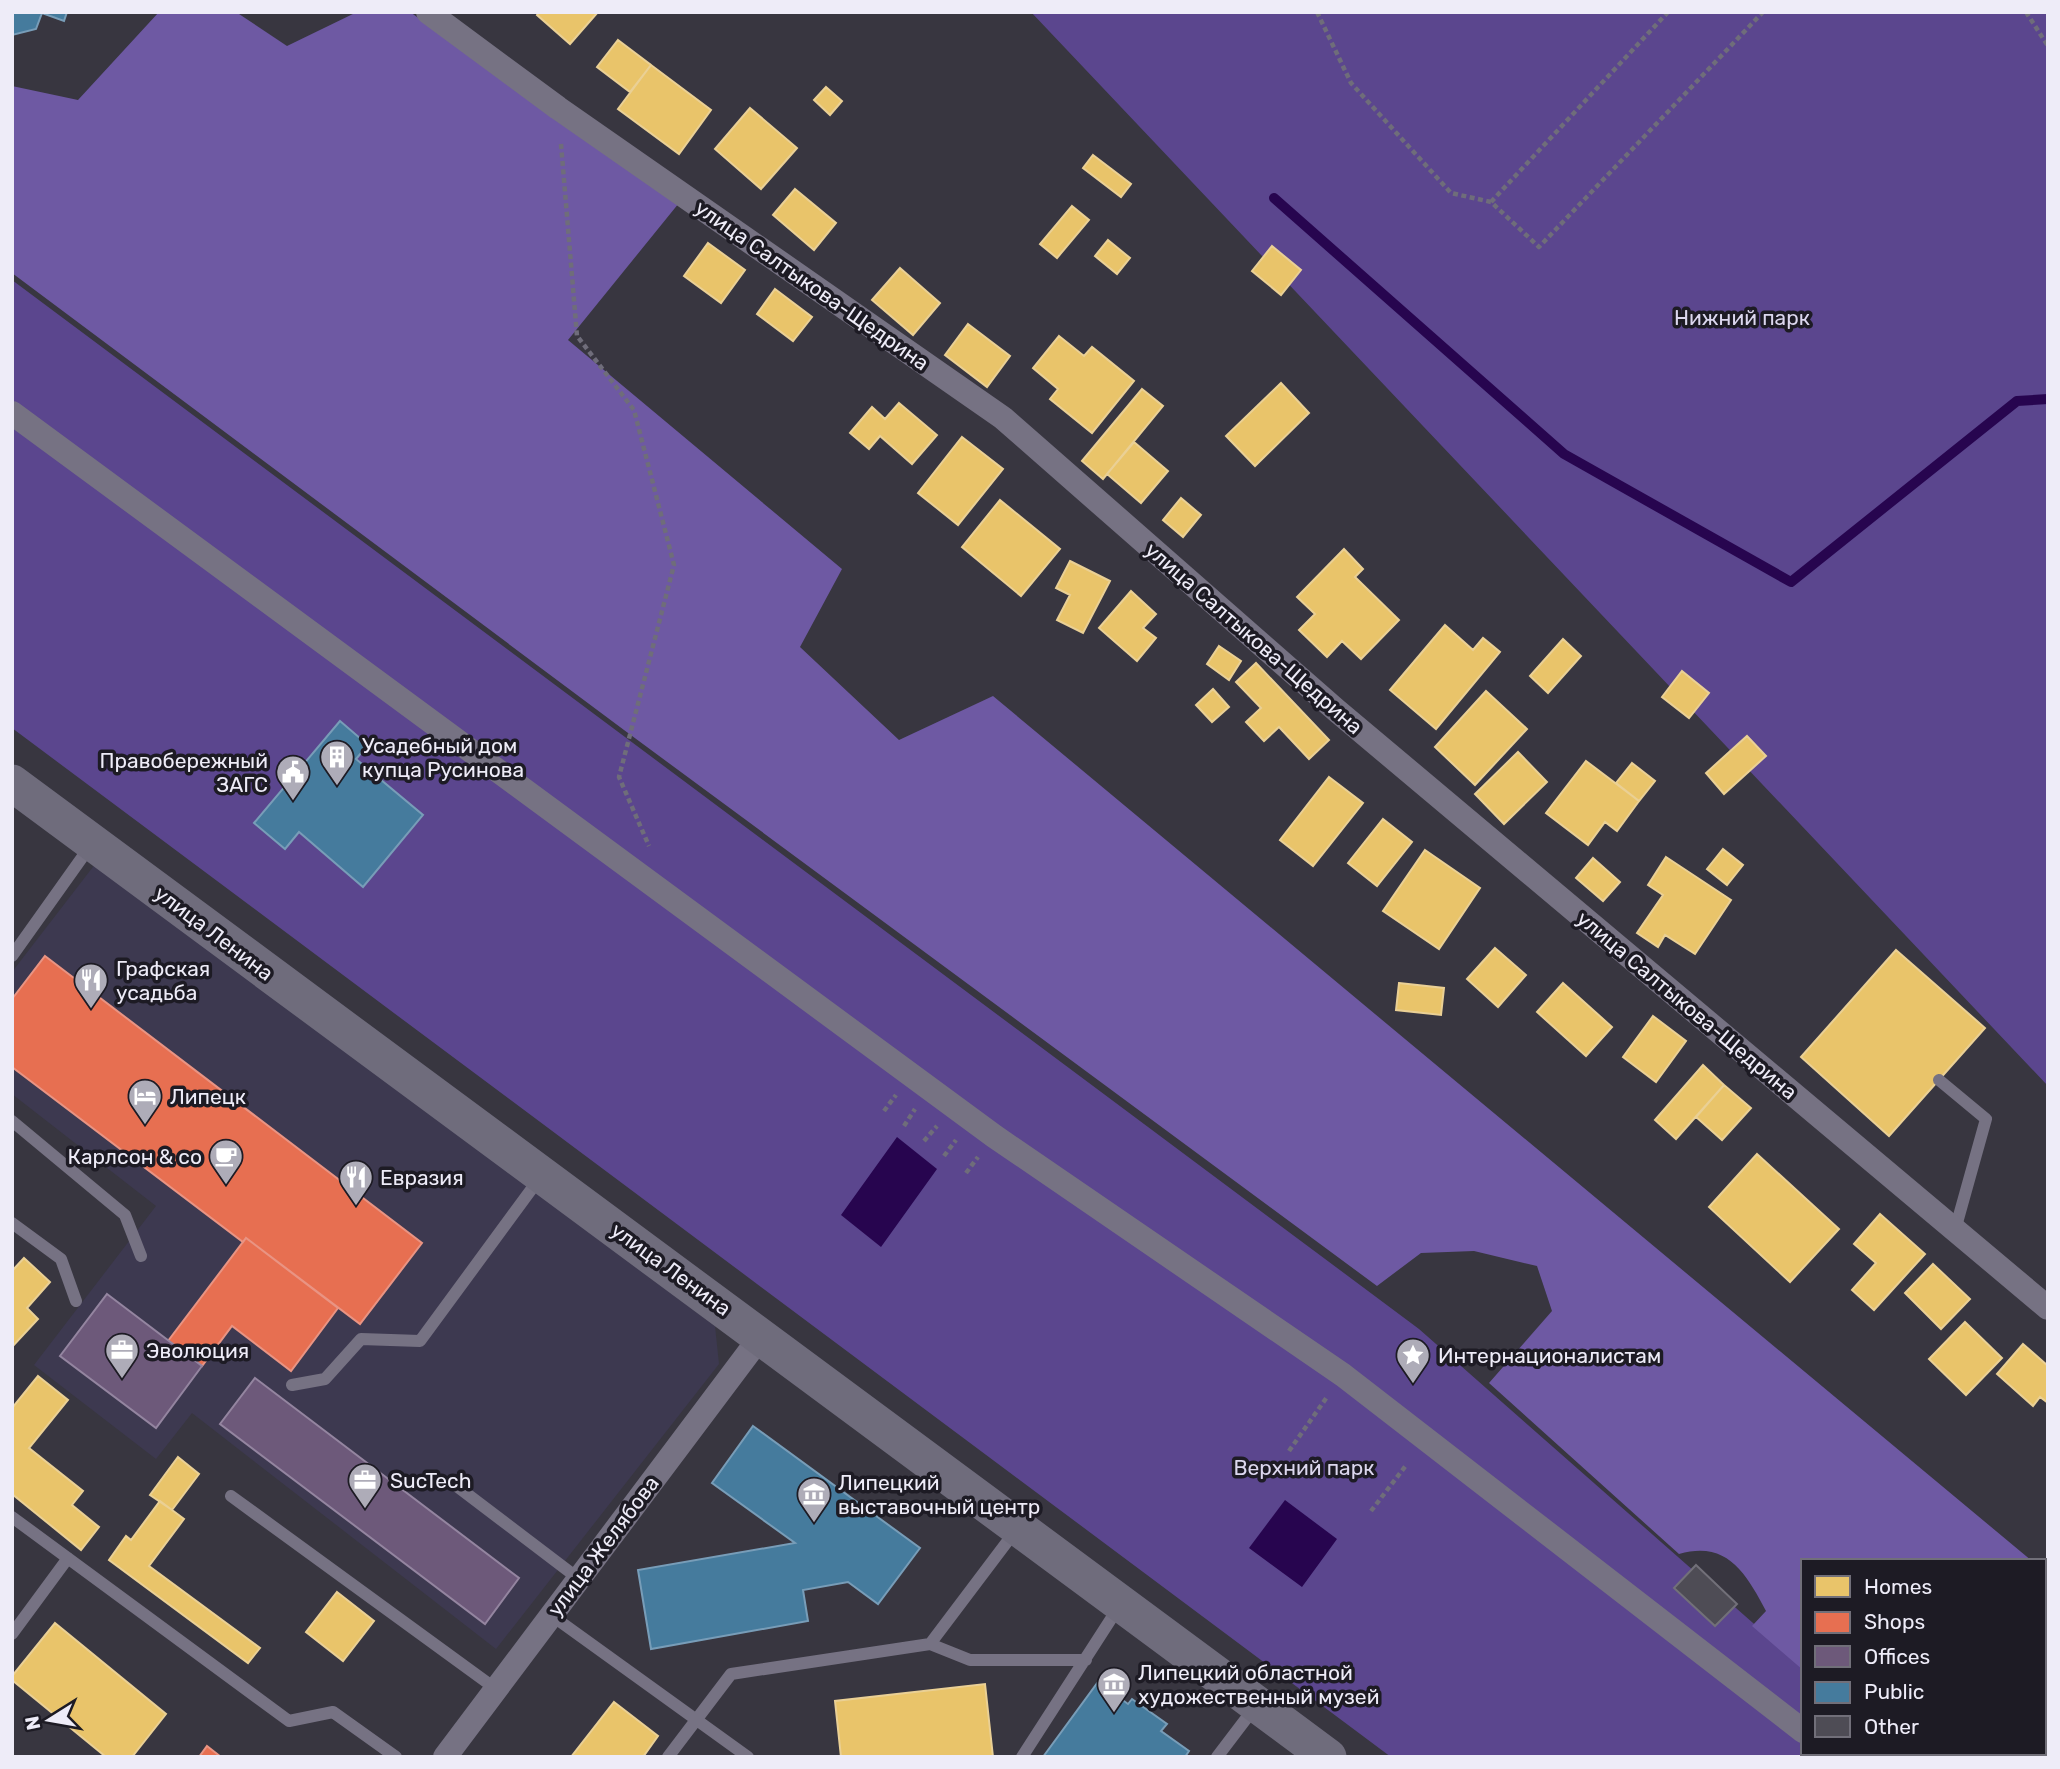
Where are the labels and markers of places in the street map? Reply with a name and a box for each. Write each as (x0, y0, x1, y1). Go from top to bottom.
place label: Усадебный дом купца Русинова (362, 733, 524, 782)
building icon: Усадебный дом купца Русинова (318, 738, 356, 787)
place label: Правобережный ЗАГС (100, 748, 268, 797)
public building icon: Правобережный ЗАГС (274, 753, 312, 802)
place label: Графская усадьба (116, 956, 210, 1005)
restaurant icon: Графская усадьба (72, 961, 110, 1010)
hotel icon: Липецк (126, 1077, 164, 1126)
place label: Липецк (170, 1084, 246, 1109)
cafe icon: Карлсон & co (207, 1137, 245, 1186)
place label: Карлсон & co (68, 1144, 202, 1169)
restaurant icon: Евразия (337, 1158, 375, 1207)
place label: Евразия (380, 1165, 464, 1190)
office icon: Эволюция (103, 1331, 141, 1380)
place icon: Интернационалистам (1394, 1336, 1432, 1385)
place label: Эволюция (146, 1338, 249, 1363)
place label: Интернационалистам (1438, 1343, 1661, 1368)
office icon: SucTech (346, 1461, 384, 1510)
place label: SucTech (390, 1468, 471, 1493)
place label: Липецкий выставочный центр (838, 1470, 1040, 1519)
museum icon: Липецкий выставочный центр (795, 1475, 833, 1524)
place label: Липецкий областной художественный музей (1138, 1660, 1379, 1709)
museum icon: Липецкий областной художественный музей (1095, 1665, 1133, 1714)

